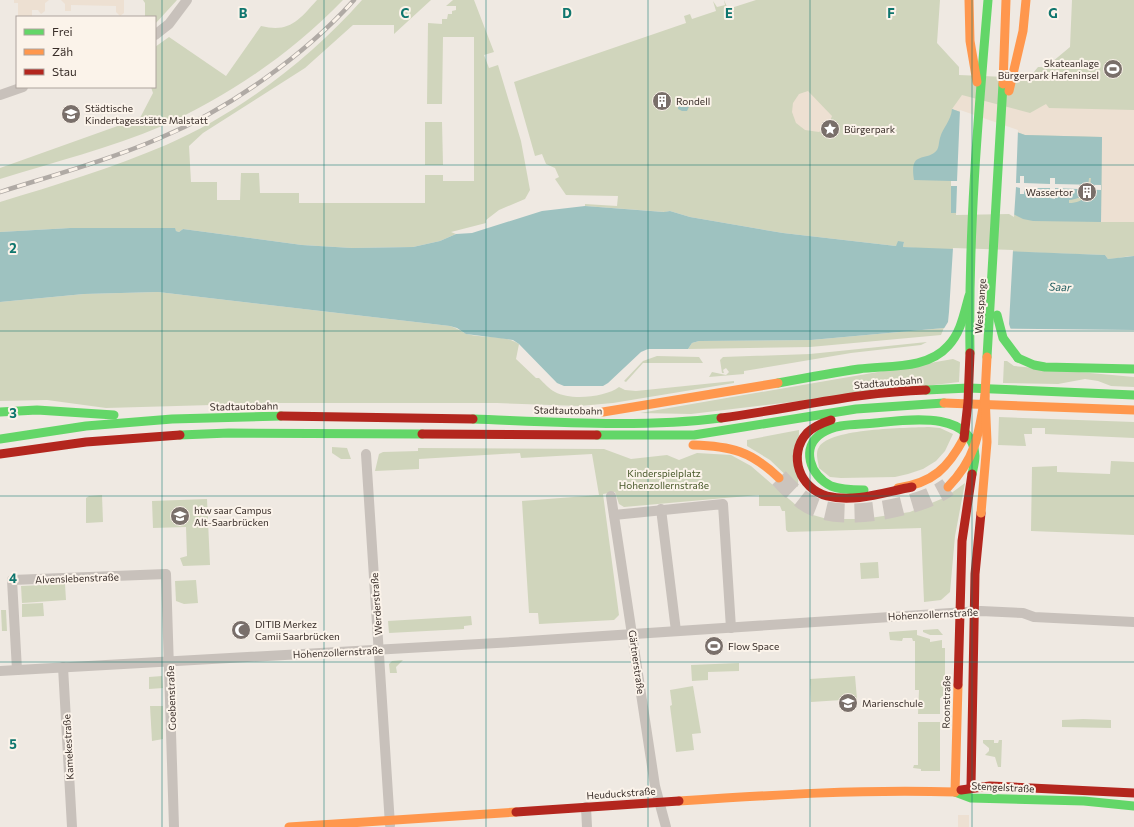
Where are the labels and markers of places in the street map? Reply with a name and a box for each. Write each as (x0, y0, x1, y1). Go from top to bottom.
place label: Skateanlage Bürgerpark Hafeninsel (998, 57, 1099, 81)
sports icon: Skateanlage Bürgerpark Hafeninsel (1102, 58, 1124, 80)
building icon: Rondell (651, 90, 673, 112)
place label: Rondell (676, 95, 710, 107)
place label: Städtische Kindertagesstätte Malstatt (85, 102, 208, 126)
school or university icon: Städtische Kindertagesstätte Malstatt (60, 103, 82, 125)
place icon: Bürgerpark (819, 118, 841, 140)
place label: Bürgerpark (844, 123, 896, 135)
building icon: Wassertor (1076, 181, 1098, 203)
place label: Wassertor (1026, 186, 1073, 198)
place label: htw saar Campus Alt-Saarbrücken (194, 504, 272, 528)
school or university icon: htw saar Campus Alt-Saarbrücken (169, 505, 191, 527)
place label: DITIB Merkez Camii Saarbrücken (255, 618, 340, 642)
mosque icon: DITIB Merkez Camii Saarbrücken (230, 619, 252, 641)
sports icon: Flow Space (703, 635, 725, 657)
place label: Flow Space (728, 640, 779, 652)
school or university icon: Marienschule (837, 692, 859, 714)
place label: Marienschule (862, 697, 923, 709)

